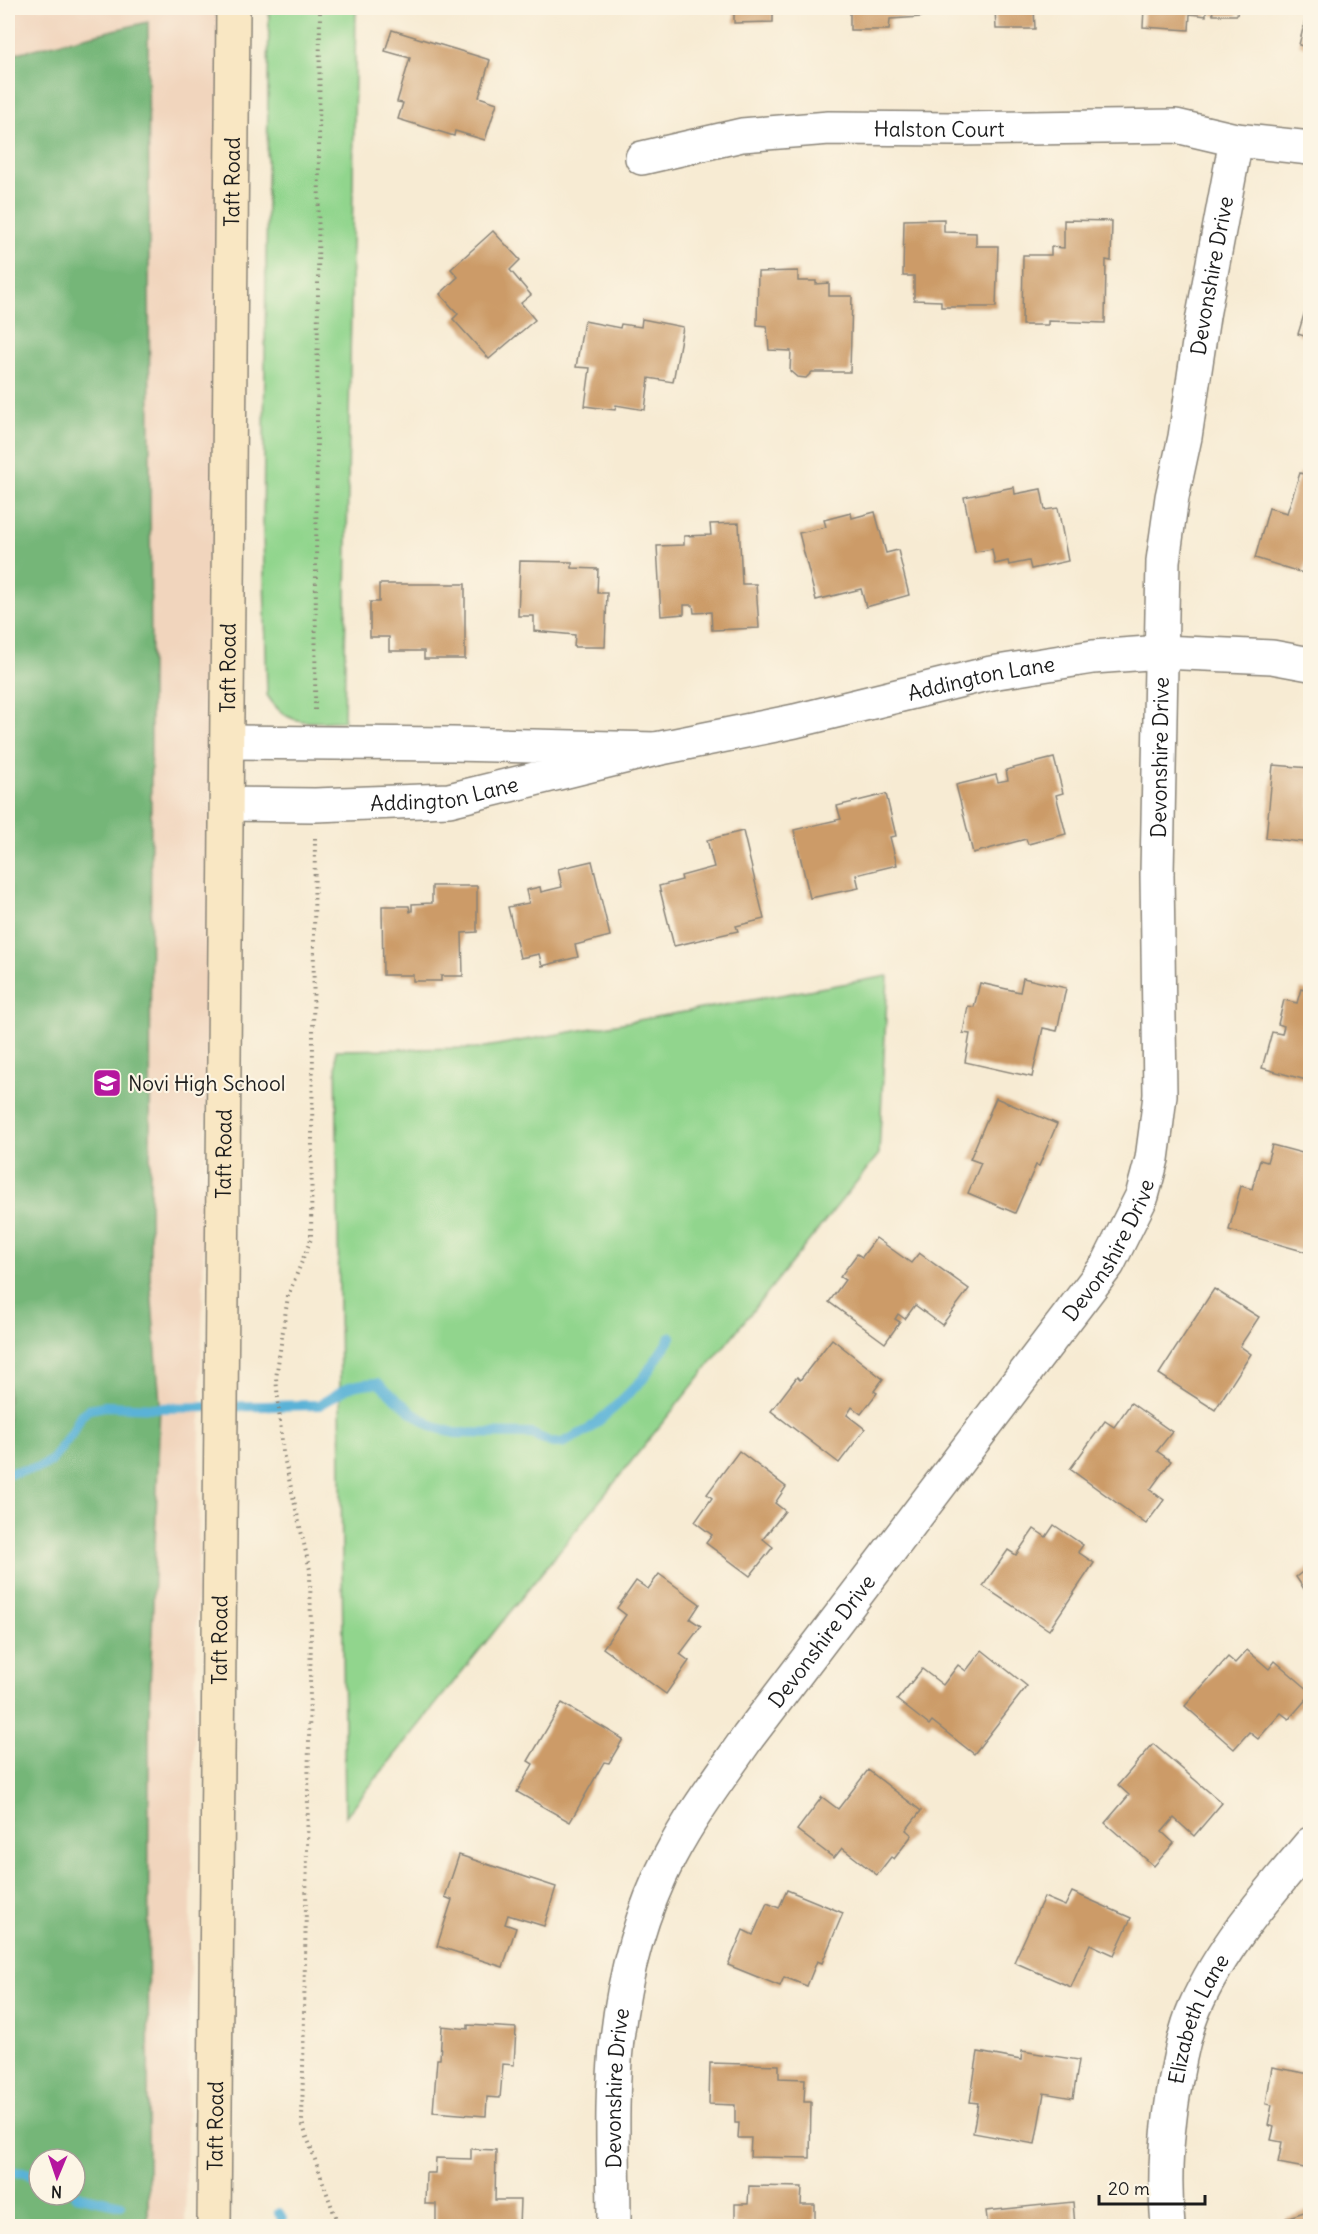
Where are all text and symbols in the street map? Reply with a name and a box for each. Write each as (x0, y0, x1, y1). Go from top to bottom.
street label: Halston Court (874, 115, 1005, 143)
street label: Taft Road (218, 137, 245, 227)
street label: Devonshire Drive (1184, 194, 1239, 357)
street label: Taft Road (213, 623, 241, 713)
street label: Addington Lane (905, 650, 1057, 706)
street label: Devonshire Drive (1144, 677, 1174, 838)
street label: Addington Lane (370, 770, 521, 816)
school or university icon: Novi High School (91, 1067, 123, 1099)
place label: Novi High School (128, 1070, 285, 1097)
street label: Taft Road (209, 1109, 237, 1199)
street label: Devonshire Drive (1056, 1176, 1159, 1326)
street label: Devonshire Drive (762, 1569, 881, 1713)
street label: Taft Road (205, 1595, 233, 1685)
street label: Elizabeth Lane (1162, 1949, 1234, 2086)
street label: Devonshire Drive (599, 2006, 635, 2169)
street label: Taft Road (201, 2081, 229, 2171)
north arrow (27, 2147, 87, 2207)
scale bar (1099, 2168, 1206, 2206)
text: 20 m (1108, 2177, 1150, 2200)
text: N (51, 2182, 62, 2202)

